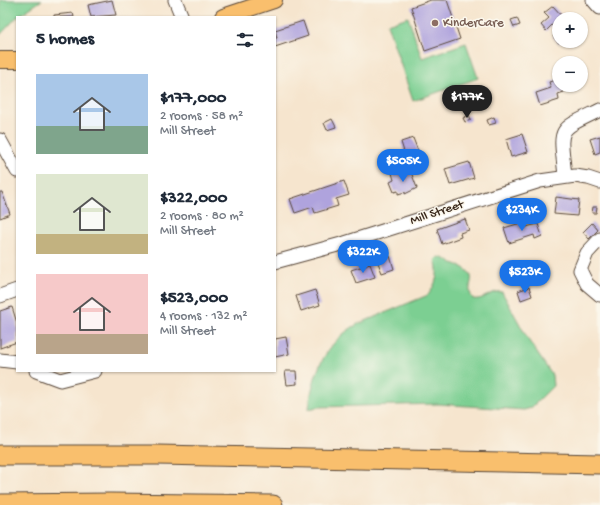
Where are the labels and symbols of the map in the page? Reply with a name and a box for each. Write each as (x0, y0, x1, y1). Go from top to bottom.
place label: KinderCare (443, 16, 504, 31)
marker: KinderCare (430, 18, 440, 28)
pin: $177K (439, 85, 495, 119)
pin: $505K (375, 149, 431, 183)
street label: Mill Street (408, 197, 467, 229)
pin: $234K (494, 198, 550, 232)
pin: $322K (335, 240, 391, 274)
pin: $523K (497, 260, 553, 294)

